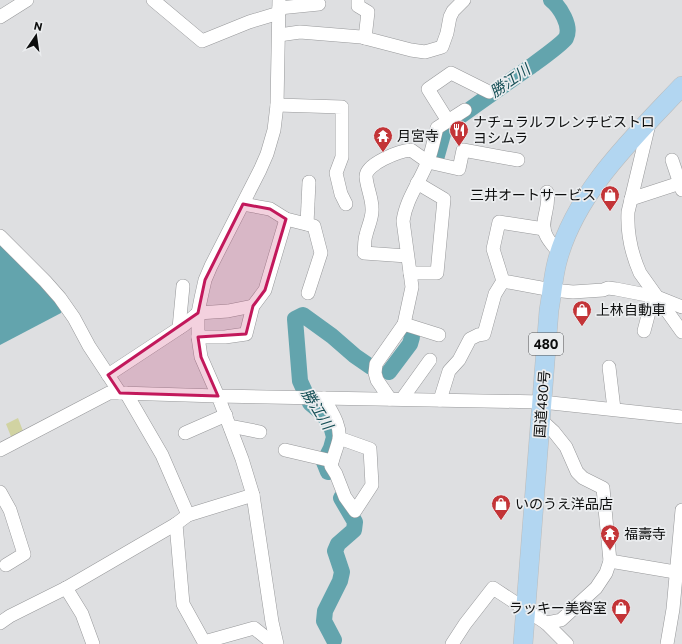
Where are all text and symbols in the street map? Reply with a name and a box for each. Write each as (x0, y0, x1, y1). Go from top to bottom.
north arrow (16, 16, 56, 56)
text: N (33, 19, 44, 33)
water label: 勝江川 (486, 59, 535, 100)
place label: ナチュラルフレンチビストロ ヨシムラ (473, 113, 655, 146)
restaurant icon: ナチュラルフレンチビストロ ヨシムラ (448, 119, 470, 147)
temple icon: 月宮寺 (372, 125, 394, 153)
place label: 月宮寺 (397, 127, 439, 144)
shop icon: 三井オートサービス (599, 184, 621, 212)
place label: 三井オートサービス (470, 186, 596, 203)
shop icon: 上林自動車 (571, 299, 593, 327)
place label: 上林自動車 (596, 301, 666, 318)
road number: 480 (529, 333, 563, 355)
street label: 国道480号 (531, 369, 552, 438)
water label: 勝江川 (298, 385, 338, 434)
shop icon: いのうえ洋品店 (490, 493, 512, 521)
place label: いのうえ洋品店 (515, 495, 613, 512)
temple icon: 福壽寺 (599, 523, 621, 551)
place label: 福壽寺 (624, 525, 666, 542)
shop icon: ラッキー美容室 (610, 597, 632, 625)
place label: ラッキー美容室 (509, 599, 607, 616)

